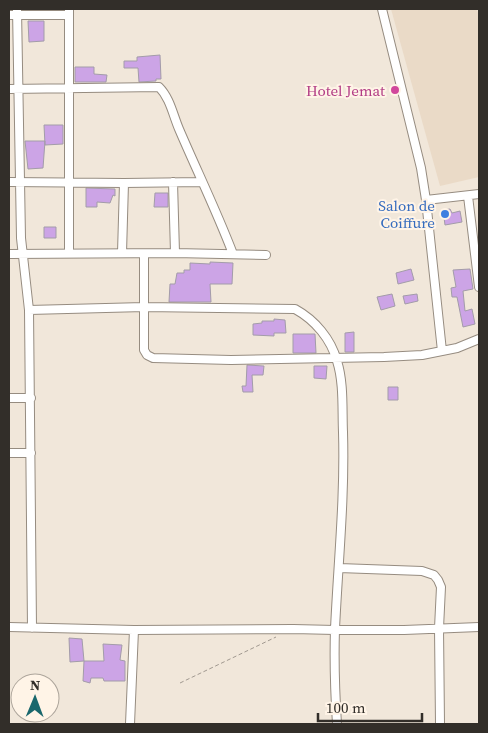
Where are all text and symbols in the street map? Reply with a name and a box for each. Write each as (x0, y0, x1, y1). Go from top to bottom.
place label: Hotel Jemat (306, 80, 385, 101)
marker: Hotel Jemat (389, 84, 401, 96)
place label: Salon de Coiffure (378, 195, 435, 233)
marker: Salon de Coiffure (439, 208, 451, 220)
north arrow (10, 673, 60, 723)
text: N (30, 675, 41, 695)
scale bar (318, 690, 422, 722)
text: 100 m (326, 697, 366, 718)

